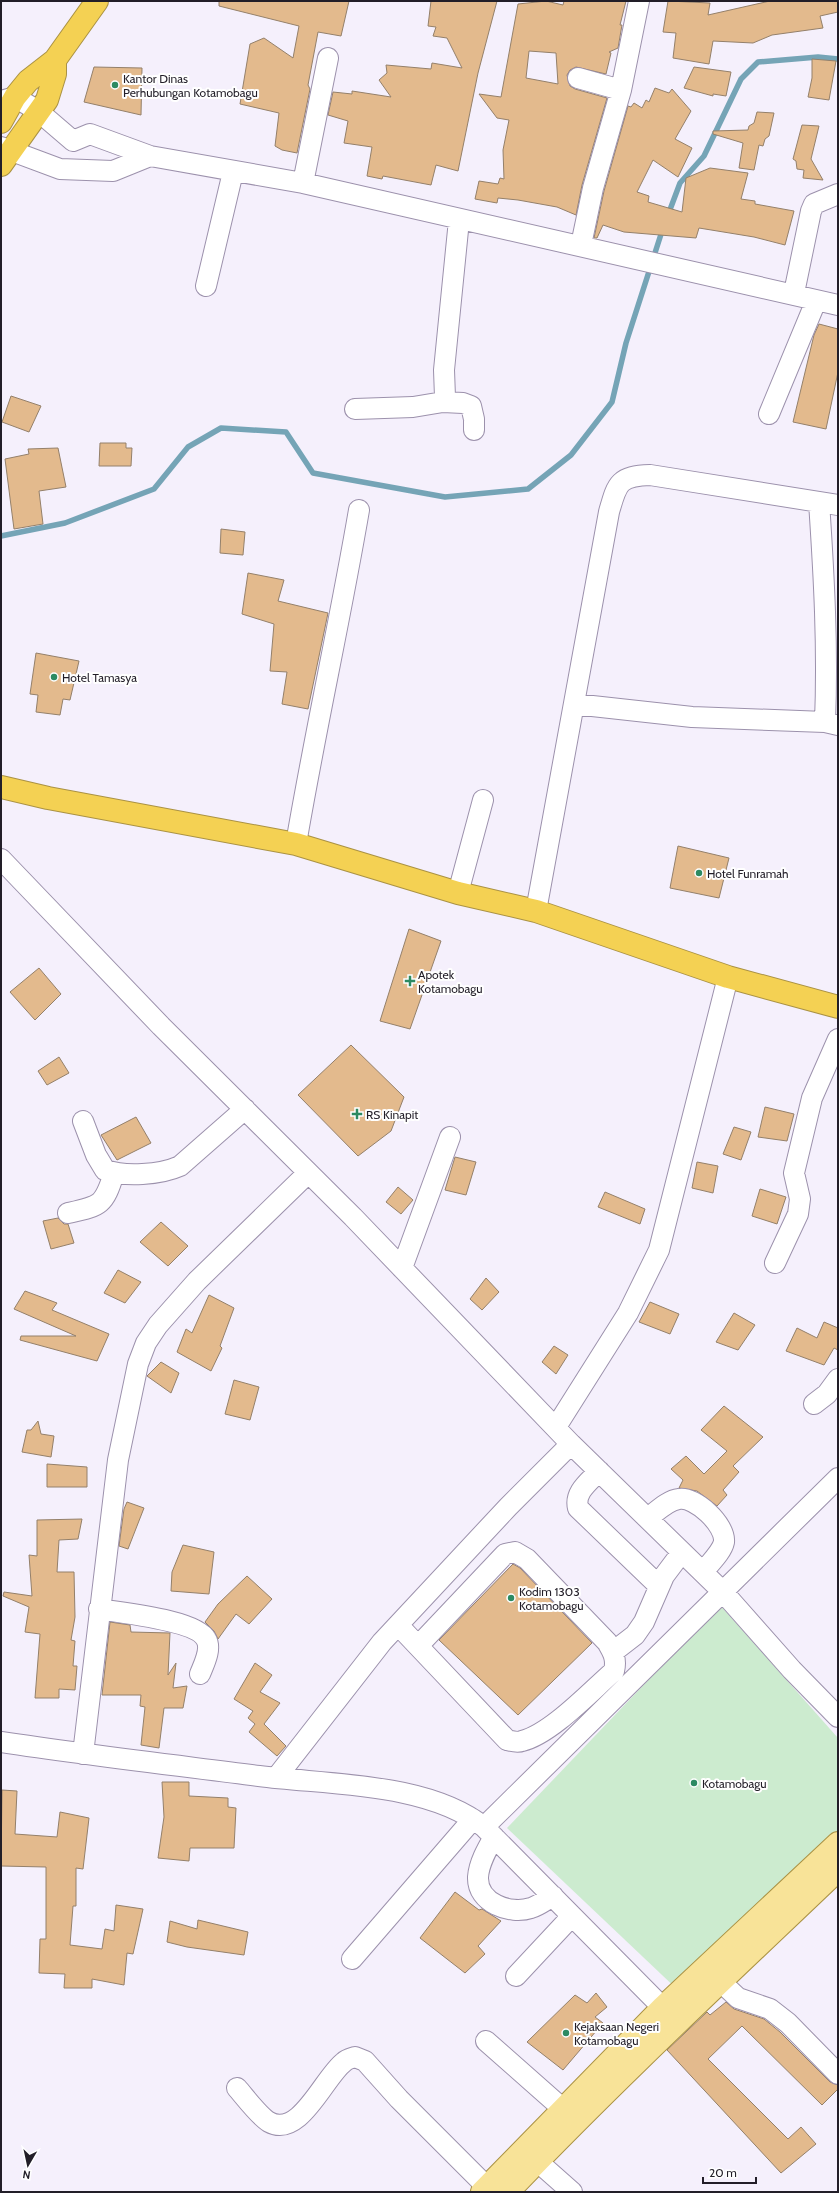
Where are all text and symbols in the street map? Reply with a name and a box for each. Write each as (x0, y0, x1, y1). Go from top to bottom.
place label: Kantor Dinas Perhubungan Kotamobagu (123, 71, 258, 100)
marker: Kantor Dinas Perhubungan Kotamobagu (110, 80, 120, 90)
place label: Hotel Tamasya (62, 670, 137, 685)
marker: Hotel Tamasya (49, 672, 59, 682)
place label: Hotel Funramah (707, 866, 789, 881)
marker: Hotel Funramah (694, 868, 704, 878)
place label: Apotek Kotamobagu (418, 967, 483, 996)
marker: Apotek Kotamobagu (405, 976, 415, 986)
place label: RS Kinapit (366, 1107, 418, 1122)
marker: RS Kinapit (351, 1108, 363, 1120)
place label: Kodim 1303 Kotamobagu (519, 1584, 584, 1613)
marker: Kodim 1303 Kotamobagu (506, 1593, 516, 1603)
place label: Kotamobagu (702, 1776, 767, 1791)
marker: Kotamobagu (689, 1778, 699, 1788)
place label: Kejaksaan Negeri Kotamobagu (574, 2019, 659, 2048)
marker: Kejaksaan Negeri Kotamobagu (561, 2028, 571, 2038)
north arrow (8, 2145, 48, 2185)
scale bar (703, 2159, 756, 2185)
text: 20 m (709, 2165, 737, 2180)
text: N (21, 2167, 31, 2182)

